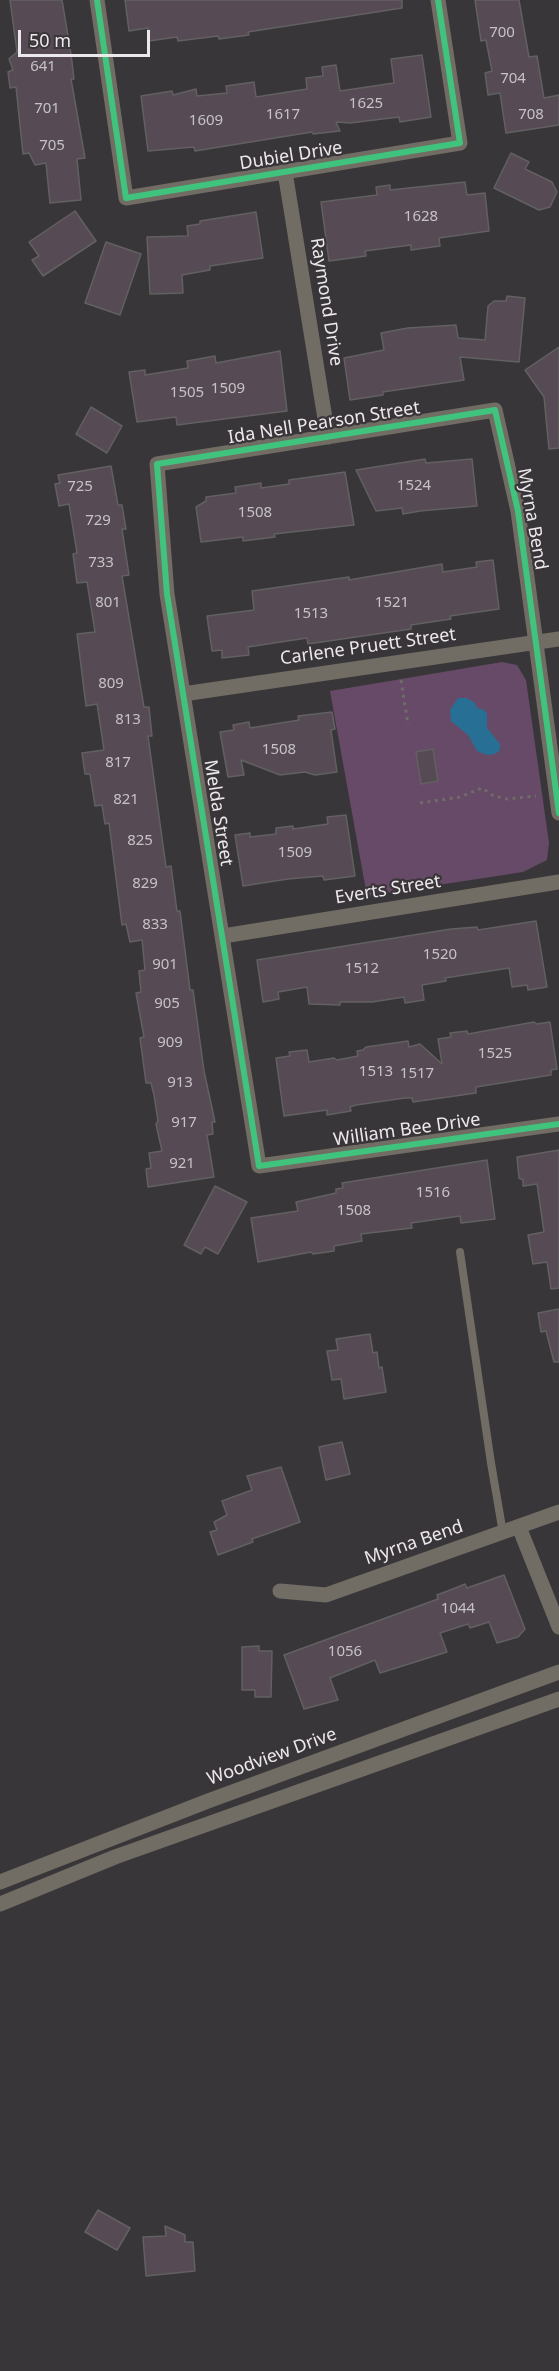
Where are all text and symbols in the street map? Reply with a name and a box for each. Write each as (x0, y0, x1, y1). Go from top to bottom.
scale bar (21, 18, 153, 56)
house number: 700 (489, 24, 515, 42)
text: 50 m (29, 28, 71, 52)
house number: 641 (30, 58, 56, 76)
house number: 704 (500, 70, 526, 88)
house number: 1625 (349, 95, 383, 113)
house number: 701 (34, 100, 60, 118)
house number: 1617 (266, 106, 300, 124)
house number: 708 (518, 106, 544, 124)
house number: 1609 (189, 112, 223, 130)
house number: 705 (39, 137, 65, 155)
street label: Dubiel Drive (238, 137, 344, 175)
house number: 1628 (404, 208, 438, 226)
street label: Raymond Drive (305, 236, 347, 368)
house number: 1509 (211, 380, 245, 398)
house number: 1505 (170, 384, 204, 402)
street label: Ida Nell Pearson Street (227, 397, 421, 449)
street label: Myrna Bend (512, 466, 552, 572)
house number: 1524 (397, 477, 431, 495)
house number: 725 (67, 478, 93, 496)
house number: 1508 (238, 504, 272, 522)
house number: 729 (85, 512, 111, 530)
house number: 733 (88, 554, 114, 572)
house number: 801 (95, 594, 121, 612)
house number: 1521 (375, 594, 409, 612)
house number: 1513 (294, 605, 328, 623)
street label: Carlene Pruett Street (279, 624, 457, 670)
house number: 809 (98, 675, 124, 693)
house number: 813 (115, 711, 141, 729)
house number: 1508 (262, 741, 296, 759)
house number: 817 (105, 754, 131, 772)
street label: Melda Street (199, 758, 237, 868)
house number: 821 (113, 791, 139, 809)
house number: 825 (127, 832, 153, 850)
house number: 1509 (278, 844, 312, 862)
street label: Everts Street (334, 871, 442, 909)
house number: 829 (132, 875, 158, 893)
house number: 833 (142, 916, 168, 934)
house number: 1520 (423, 946, 457, 964)
house number: 901 (152, 956, 178, 974)
house number: 1512 (345, 960, 379, 978)
house number: 905 (154, 995, 180, 1013)
house number: 909 (157, 1034, 183, 1052)
house number: 1525 (478, 1045, 512, 1063)
house number: 1513 (359, 1063, 393, 1081)
house number: 1517 (400, 1065, 434, 1083)
house number: 913 (167, 1074, 193, 1092)
street label: William Bee Drive (332, 1109, 482, 1151)
house number: 917 (171, 1114, 197, 1132)
house number: 921 (169, 1155, 195, 1173)
house number: 1516 (416, 1184, 450, 1202)
house number: 1508 (337, 1202, 371, 1220)
street label: Myrna Bend (362, 1516, 466, 1570)
house number: 1044 (441, 1600, 475, 1618)
house number: 1056 (328, 1643, 362, 1661)
street label: Woodview Drive (204, 1724, 340, 1790)

